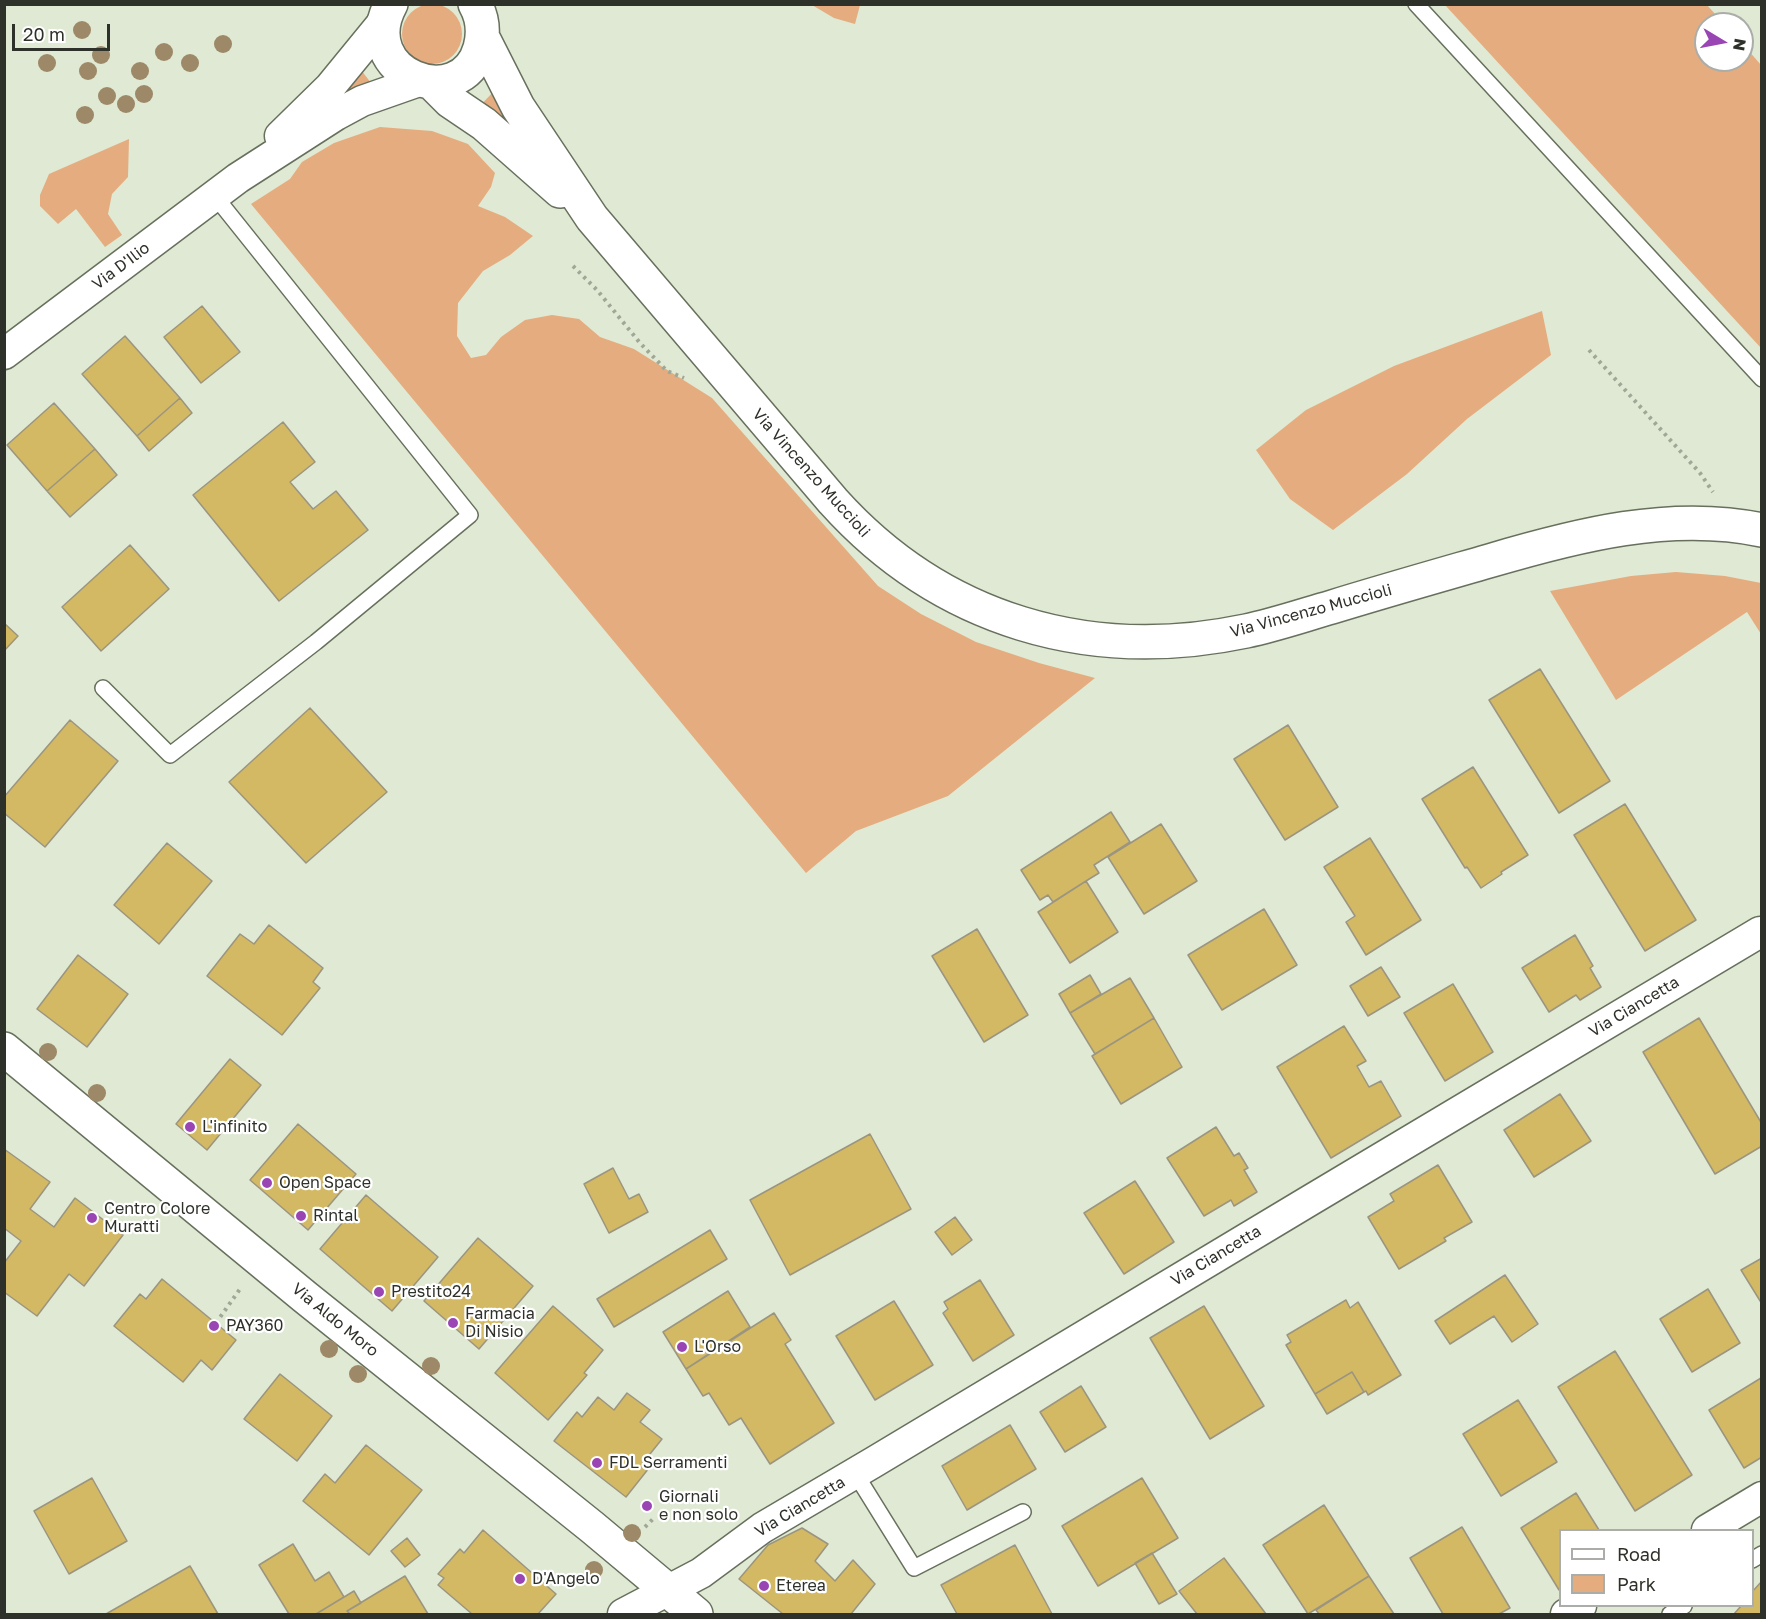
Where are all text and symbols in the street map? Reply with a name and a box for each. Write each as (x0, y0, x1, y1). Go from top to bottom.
scale bar (15, 12, 112, 50)
north arrow (1694, 12, 1754, 72)
text: 20 m (23, 23, 65, 45)
text: N (1729, 37, 1751, 53)
street label: Via D'Ilio (89, 238, 153, 294)
street label: Via Vincenzo Muccioli (748, 405, 874, 541)
street label: Via Vincenzo Muccioli (1228, 580, 1394, 642)
street label: Via Ciancetta (1585, 973, 1683, 1041)
place label: L'infinito (202, 1117, 267, 1137)
marker: L'infinito (183, 1120, 197, 1134)
place label: Open Space (279, 1173, 371, 1193)
marker: Open Space (260, 1176, 274, 1190)
place label: Centro Colore Muratti (104, 1199, 210, 1237)
place label: Rintal (313, 1206, 358, 1226)
marker: Rintal (294, 1209, 308, 1223)
marker: Centro Colore Muratti (85, 1211, 99, 1225)
street label: Via Ciancetta (1167, 1222, 1265, 1290)
street label: Via Aldo Moro (288, 1279, 382, 1361)
place label: Prestito24 (391, 1282, 471, 1302)
marker: Prestito24 (372, 1285, 386, 1299)
place label: Farmacia Di Nisio (465, 1304, 535, 1342)
place label: PAY360 (226, 1316, 284, 1336)
marker: Farmacia Di Nisio (446, 1316, 460, 1330)
marker: PAY360 (207, 1319, 221, 1333)
place label: L'Orso (694, 1337, 741, 1357)
marker: L'Orso (675, 1340, 689, 1354)
place label: FDL Serramenti (609, 1453, 728, 1473)
marker: FDL Serramenti (590, 1456, 604, 1470)
street label: Via Ciancetta (751, 1473, 849, 1541)
place label: Giornali e non solo (659, 1487, 738, 1525)
marker: Giornali e non solo (640, 1499, 654, 1513)
legend (1559, 1529, 1754, 1607)
text: Road (1617, 1543, 1661, 1565)
place label: D'Angelo (532, 1569, 600, 1589)
marker: D'Angelo (513, 1572, 527, 1586)
text: Park (1617, 1573, 1656, 1595)
place label: Eterea (776, 1576, 826, 1596)
marker: Eterea (757, 1579, 771, 1593)

